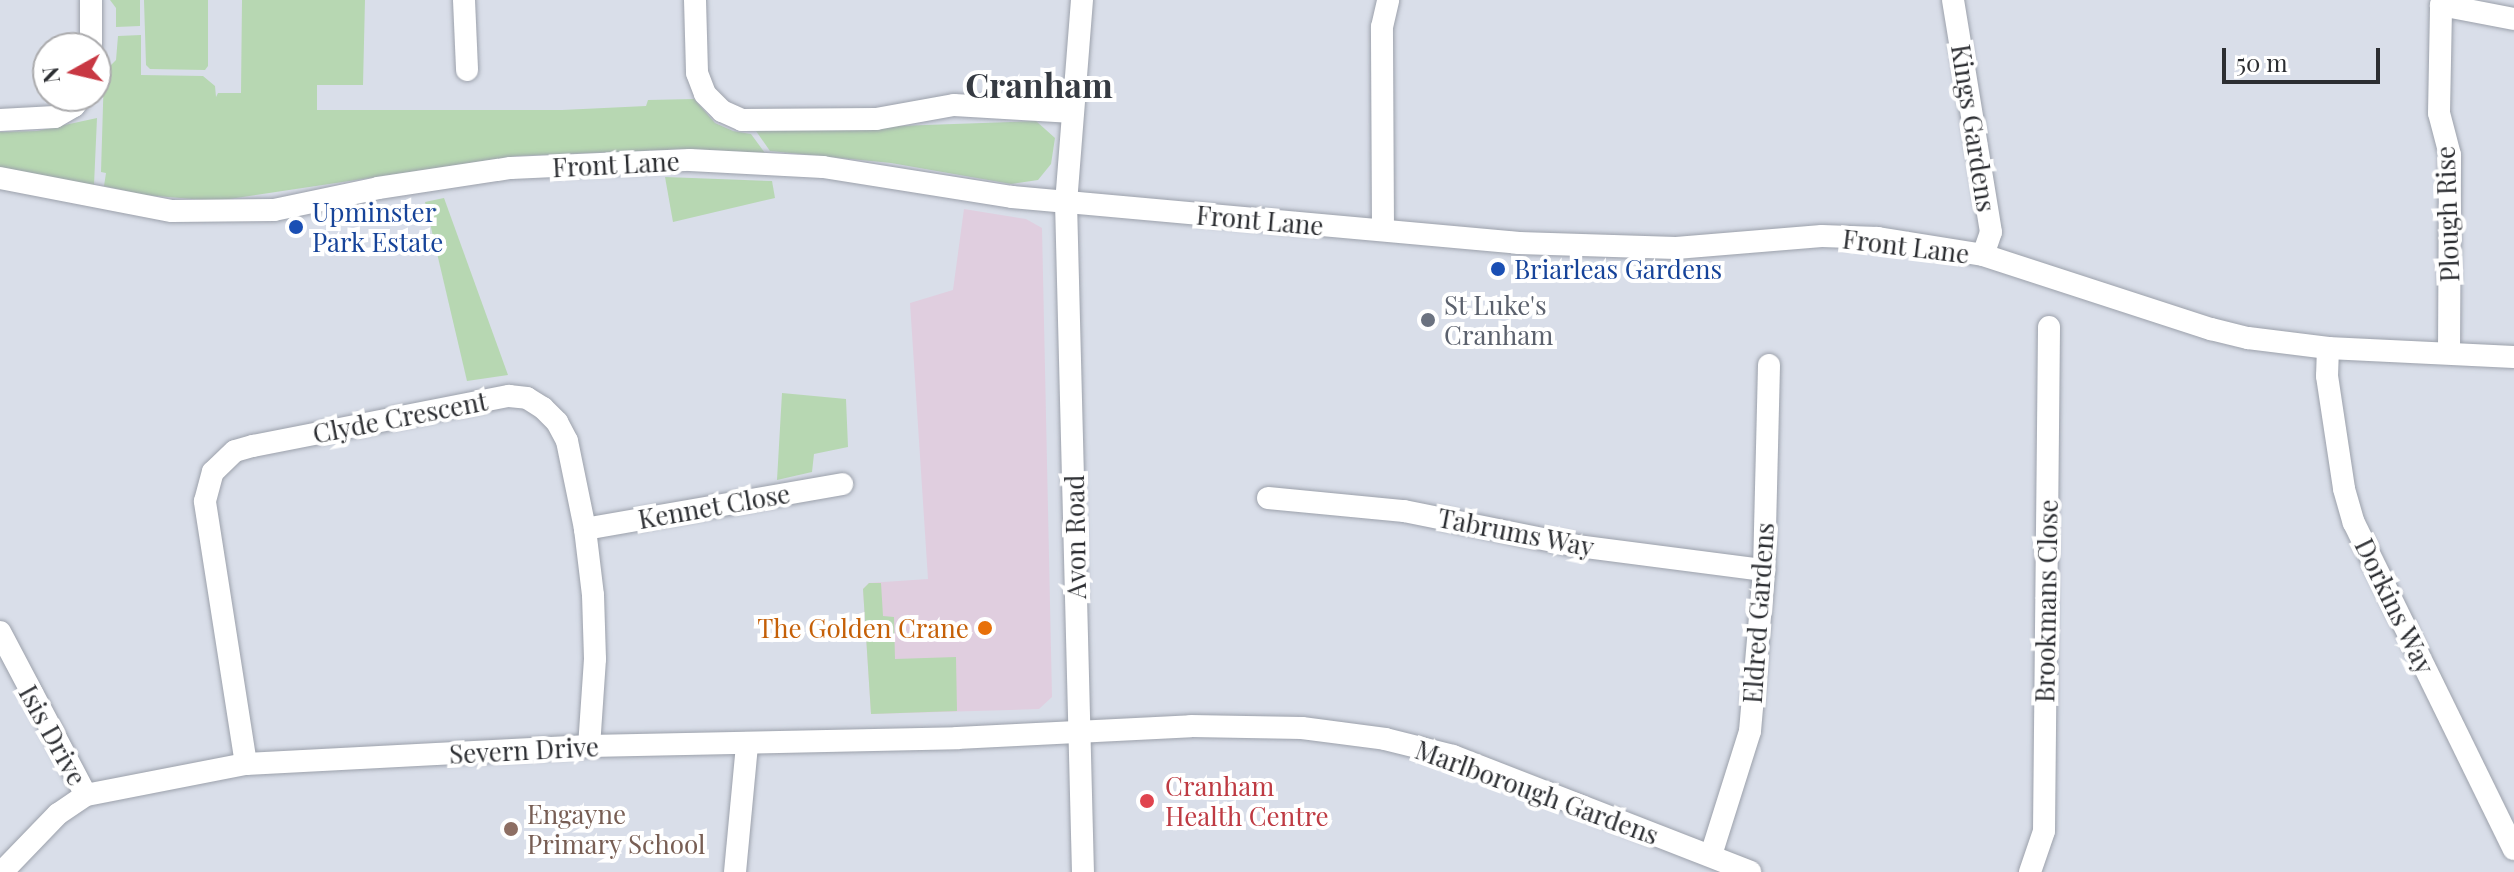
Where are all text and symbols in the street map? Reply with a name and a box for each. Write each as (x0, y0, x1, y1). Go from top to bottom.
north arrow (32, 32, 112, 112)
scale bar (2226, 32, 2384, 82)
street label: Kings Gardens (1945, 42, 2003, 214)
text: 50 m (2236, 46, 2288, 78)
text: N (34, 65, 66, 85)
district label: Cranham (965, 65, 1113, 105)
street label: Front Lane (551, 145, 681, 183)
street label: Plough Rise (2429, 145, 2465, 283)
place label: Upminster Park Estate (312, 196, 444, 258)
street label: Front Lane (1195, 199, 1325, 241)
marker: Upminster Park Estate (287, 218, 305, 236)
street label: Front Lane (1840, 223, 1972, 269)
place label: Briarleas Gardens (1514, 253, 1722, 285)
marker: Briarleas Gardens (1489, 260, 1507, 278)
place label: St Luke's Cranham (1444, 289, 1553, 350)
marker: St Luke's Cranham (1419, 311, 1437, 329)
street label: Clyde Crescent (310, 385, 490, 449)
street label: Avon Road (1058, 475, 1092, 599)
street label: Kennet Close (635, 477, 793, 535)
street label: Brookmans Close (2029, 499, 2063, 703)
street label: Tabrums Way (1435, 501, 1597, 563)
street label: Eldred Gardens (1736, 521, 1780, 705)
street label: Dorkins Way (2349, 533, 2441, 679)
place label: The Golden Crane (757, 612, 969, 644)
marker: The Golden Crane (976, 619, 994, 637)
street label: Isis Drive (13, 679, 93, 791)
street label: Severn Drive (448, 730, 600, 770)
street label: Marlborough Gardens (1411, 734, 1663, 850)
place label: Cranham Health Centre (1165, 770, 1329, 832)
marker: Cranham Health Centre (1136, 790, 1158, 812)
place label: Engayne Primary School (527, 798, 706, 860)
marker: Engayne Primary School (502, 820, 520, 838)

